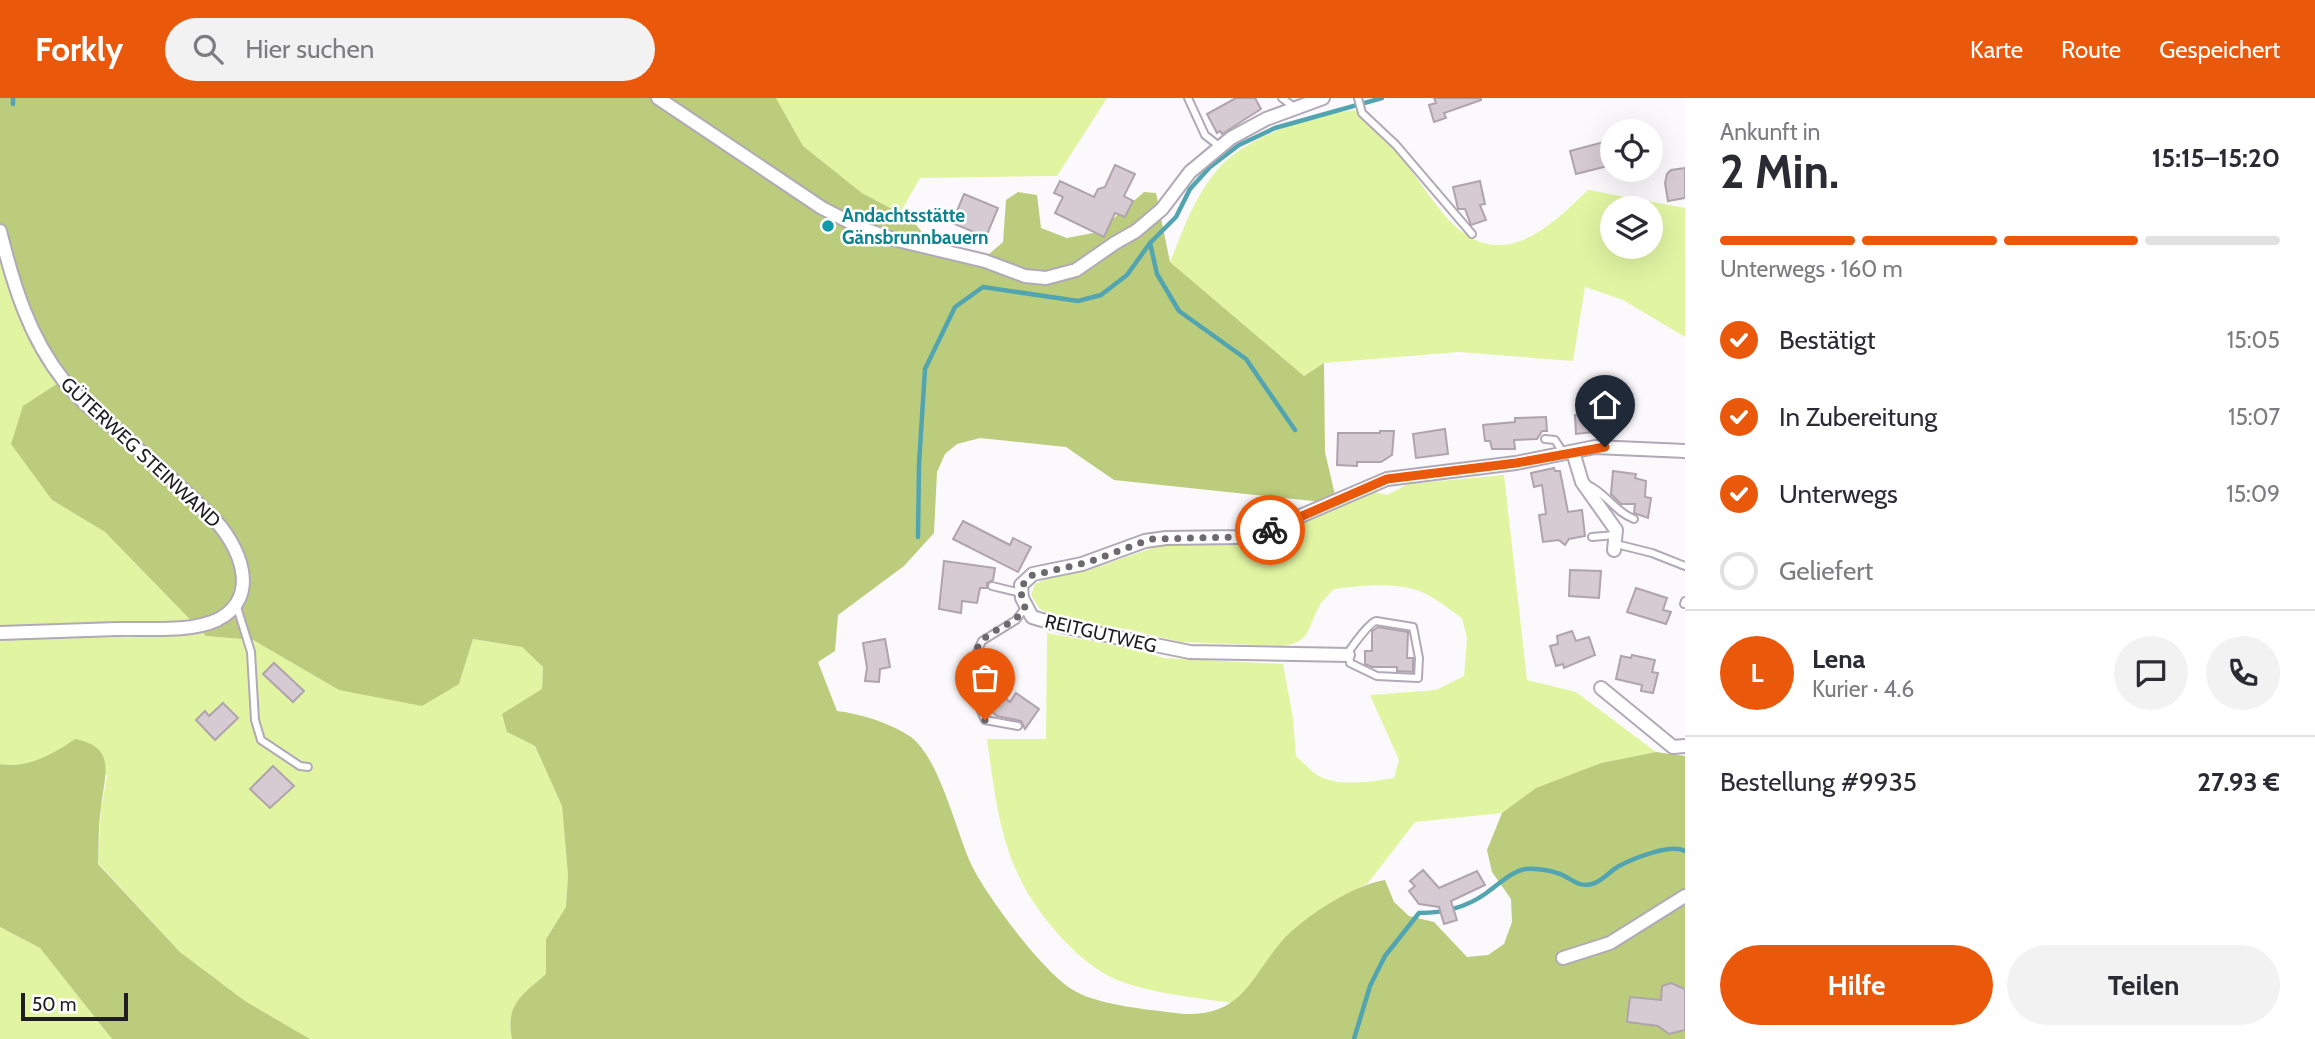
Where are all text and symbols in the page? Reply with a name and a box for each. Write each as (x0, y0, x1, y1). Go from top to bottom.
search box (165, 18, 655, 81)
text: Forkly (35, 29, 123, 69)
icon: search (189, 30, 227, 68)
text: Hier suchen (245, 33, 374, 65)
text: Karte (1970, 35, 2023, 64)
text: Route (2061, 35, 2121, 64)
text: Gespeichert (2159, 35, 2280, 64)
text: Ankunft in (1720, 118, 1820, 146)
map controls (1600, 119, 1663, 259)
button: locate (1600, 119, 1663, 182)
text: 15:15–15:20 (2152, 142, 2280, 174)
text: 2 Min. (1720, 144, 1839, 200)
button: layers (1600, 196, 1663, 259)
place label: Andachtsstätte Gänsbrunnbauern (842, 204, 988, 249)
marker: Andachtsstätte Gänsbrunnbauern (820, 218, 836, 234)
text: Unterwegs · 160 m (1720, 255, 1903, 283)
icon: check (1720, 321, 1758, 359)
text: Bestätigt (1779, 324, 1876, 356)
text: 15:05 (2227, 326, 2280, 354)
street label: GÜTERWEG STEINWAND (56, 372, 225, 533)
pin (1575, 375, 1635, 447)
icon: home (1586, 386, 1624, 424)
icon: check (1720, 398, 1758, 436)
text: In Zubereitung (1779, 401, 1937, 433)
text: 15:07 (2228, 403, 2280, 431)
icon: check (1720, 475, 1758, 513)
text: Unterwegs (1779, 478, 1898, 510)
text: 15:09 (2226, 480, 2280, 508)
courier (1235, 495, 1305, 565)
icon: bike (1251, 511, 1289, 549)
text: Geliefert (1779, 555, 1873, 587)
street label: REITGUTWEG (1043, 609, 1159, 658)
button: chat (2114, 636, 2188, 710)
button: phone (2206, 636, 2280, 710)
text: Lena (1812, 643, 1866, 675)
pin (955, 648, 1015, 720)
text: L (1750, 657, 1764, 689)
icon: bag (966, 659, 1004, 697)
text: Kurier · 4.6 (1812, 675, 1914, 703)
text: Bestellung #9935 (1720, 766, 1917, 798)
text: 27.93 € (2197, 766, 2280, 798)
button: Hilfe (1720, 945, 1993, 1025)
button: Teilen (2007, 945, 2280, 1025)
scale bar (21, 990, 128, 1022)
text: 50 m (32, 993, 76, 1016)

